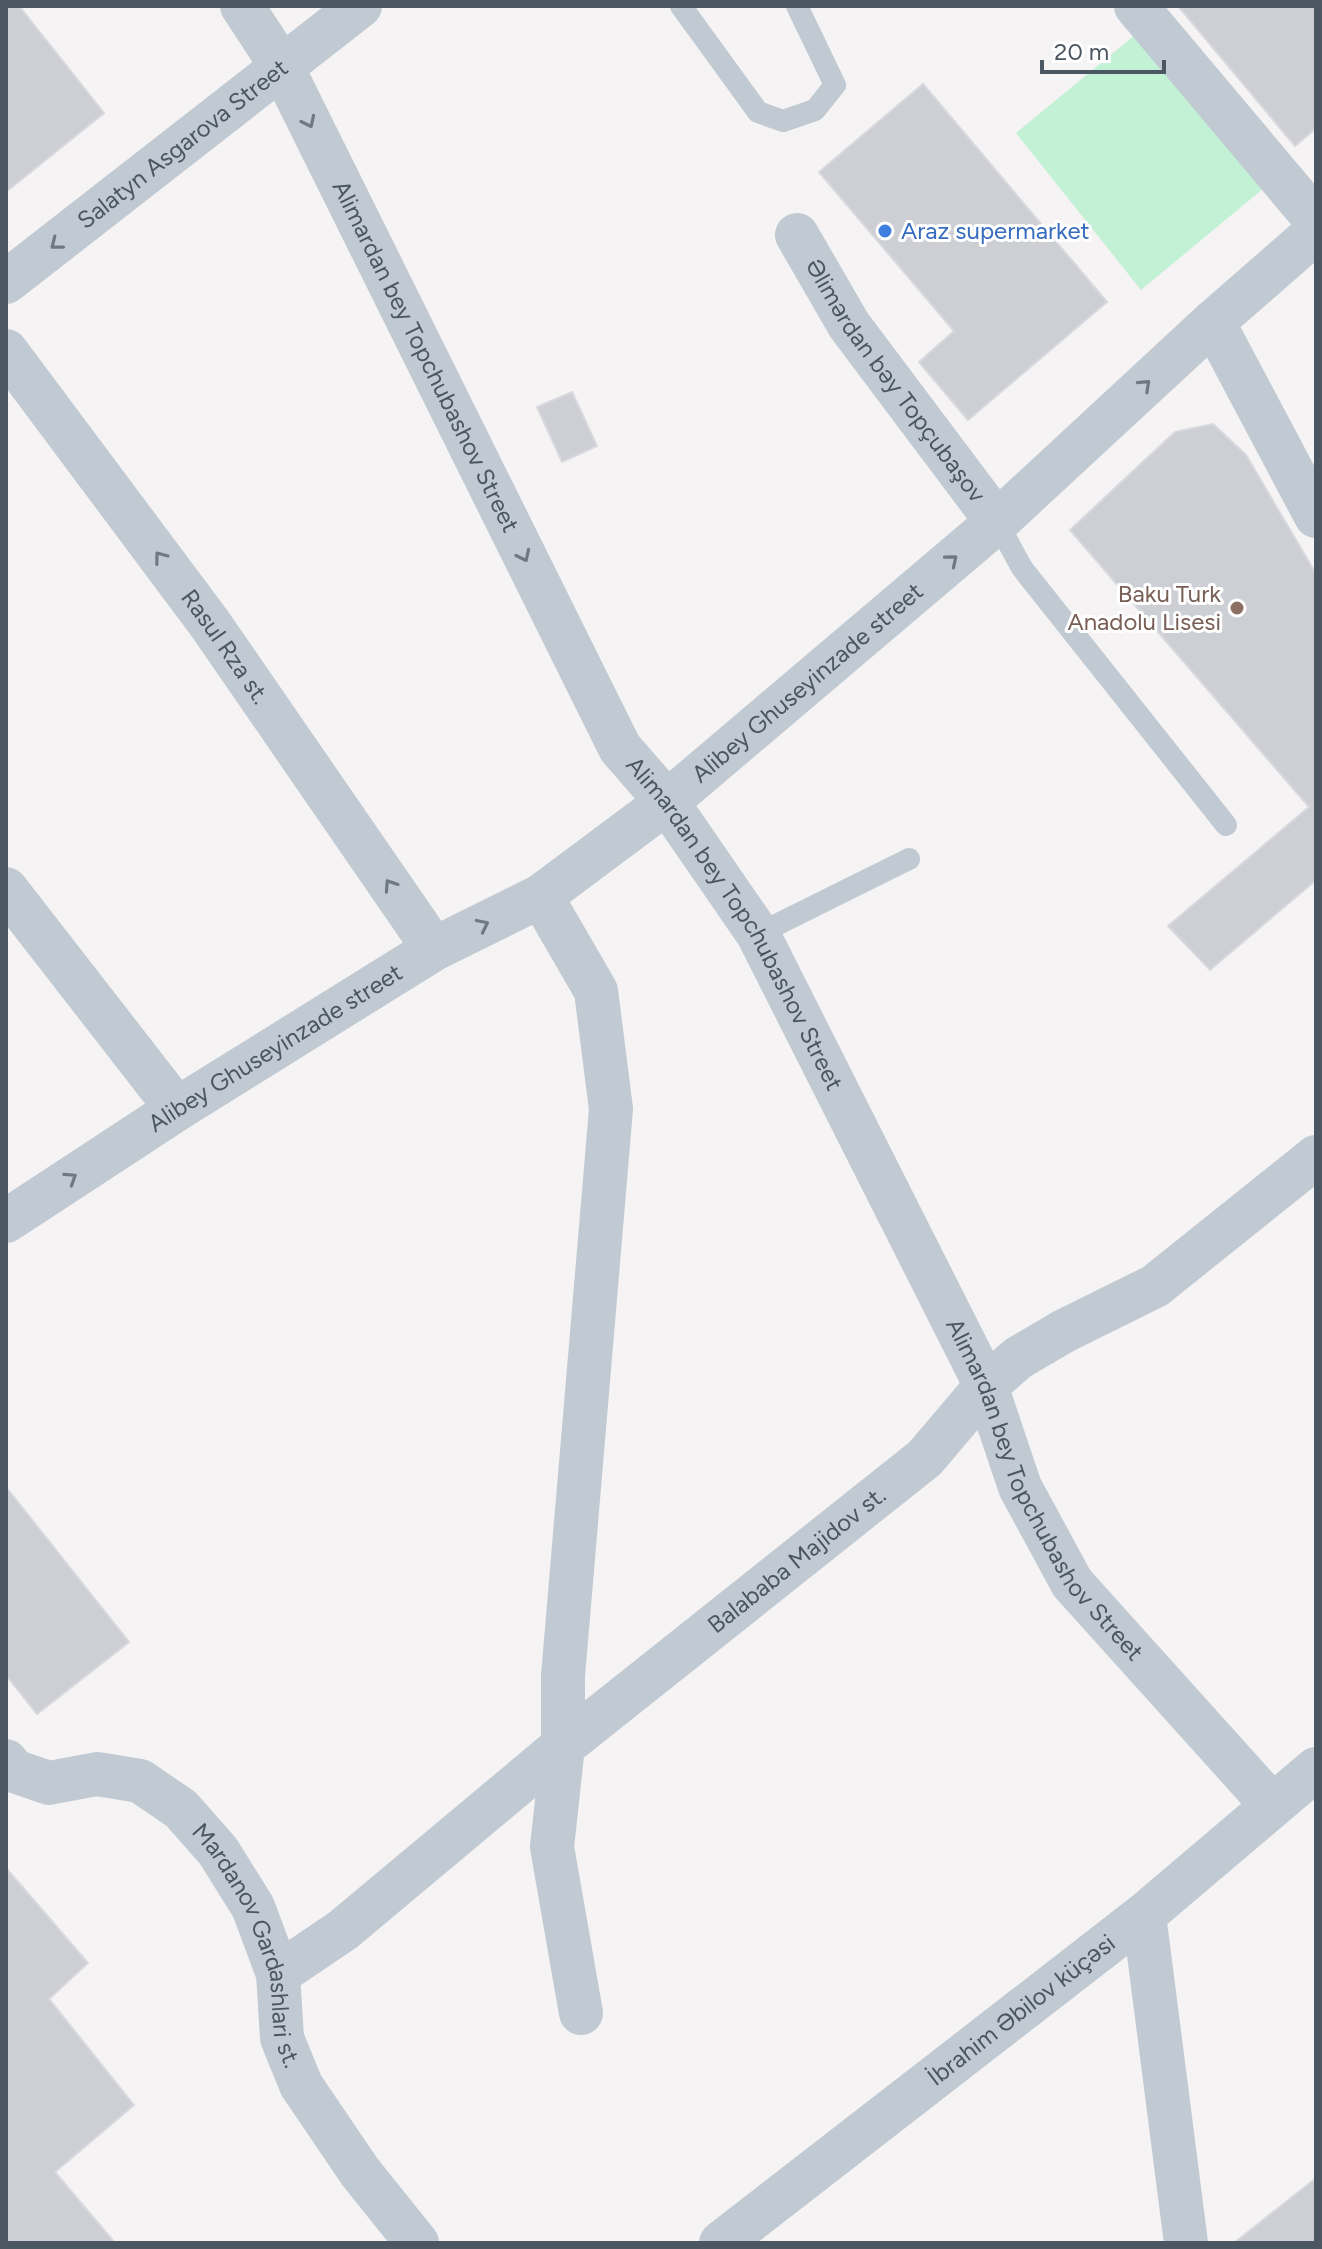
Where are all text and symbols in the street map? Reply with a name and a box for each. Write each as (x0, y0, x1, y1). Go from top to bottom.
scale bar (1042, 24, 1164, 74)
text: 20 m (1054, 37, 1109, 66)
street label: Salatyn Asgarova Street (71, 53, 293, 235)
one-way arrow (300, 113, 315, 128)
street label: Alimardan bey Topchubashov Street (327, 176, 526, 537)
place label: Araz supermarket (901, 216, 1090, 245)
marker: Araz supermarket (876, 222, 894, 240)
one-way arrow (50, 234, 65, 248)
street label: Əlimərdan bəy Topçubaşov (800, 253, 992, 508)
one-way arrow (1135, 381, 1150, 395)
one-way arrow (514, 547, 530, 562)
one-way arrow (156, 552, 170, 566)
one-way arrow (943, 555, 957, 570)
street label: Alibey Ghuseyinzade street (686, 576, 929, 789)
place label: Baku Turk Anadolu Lisesi (1067, 579, 1221, 636)
street label: Rasul Rza st. (175, 583, 276, 709)
marker: Baku Turk Anadolu Lisesi (1228, 599, 1246, 617)
street label: Alimardan bey Topchubashov Street (620, 750, 849, 1095)
one-way arrow (385, 879, 400, 894)
one-way arrow (475, 919, 490, 935)
street label: Alibey Ghuseyinzade street (142, 957, 407, 1138)
one-way arrow (62, 1173, 77, 1188)
street label: Alimardan bey Topchubashov Street (940, 1313, 1150, 1666)
street label: Balababa Majidov st. (702, 1480, 891, 1639)
street label: Mardanov Gardashlari st. (186, 1817, 307, 2072)
street label: İbrahim Əbilov küçəsi (921, 1928, 1121, 2092)

